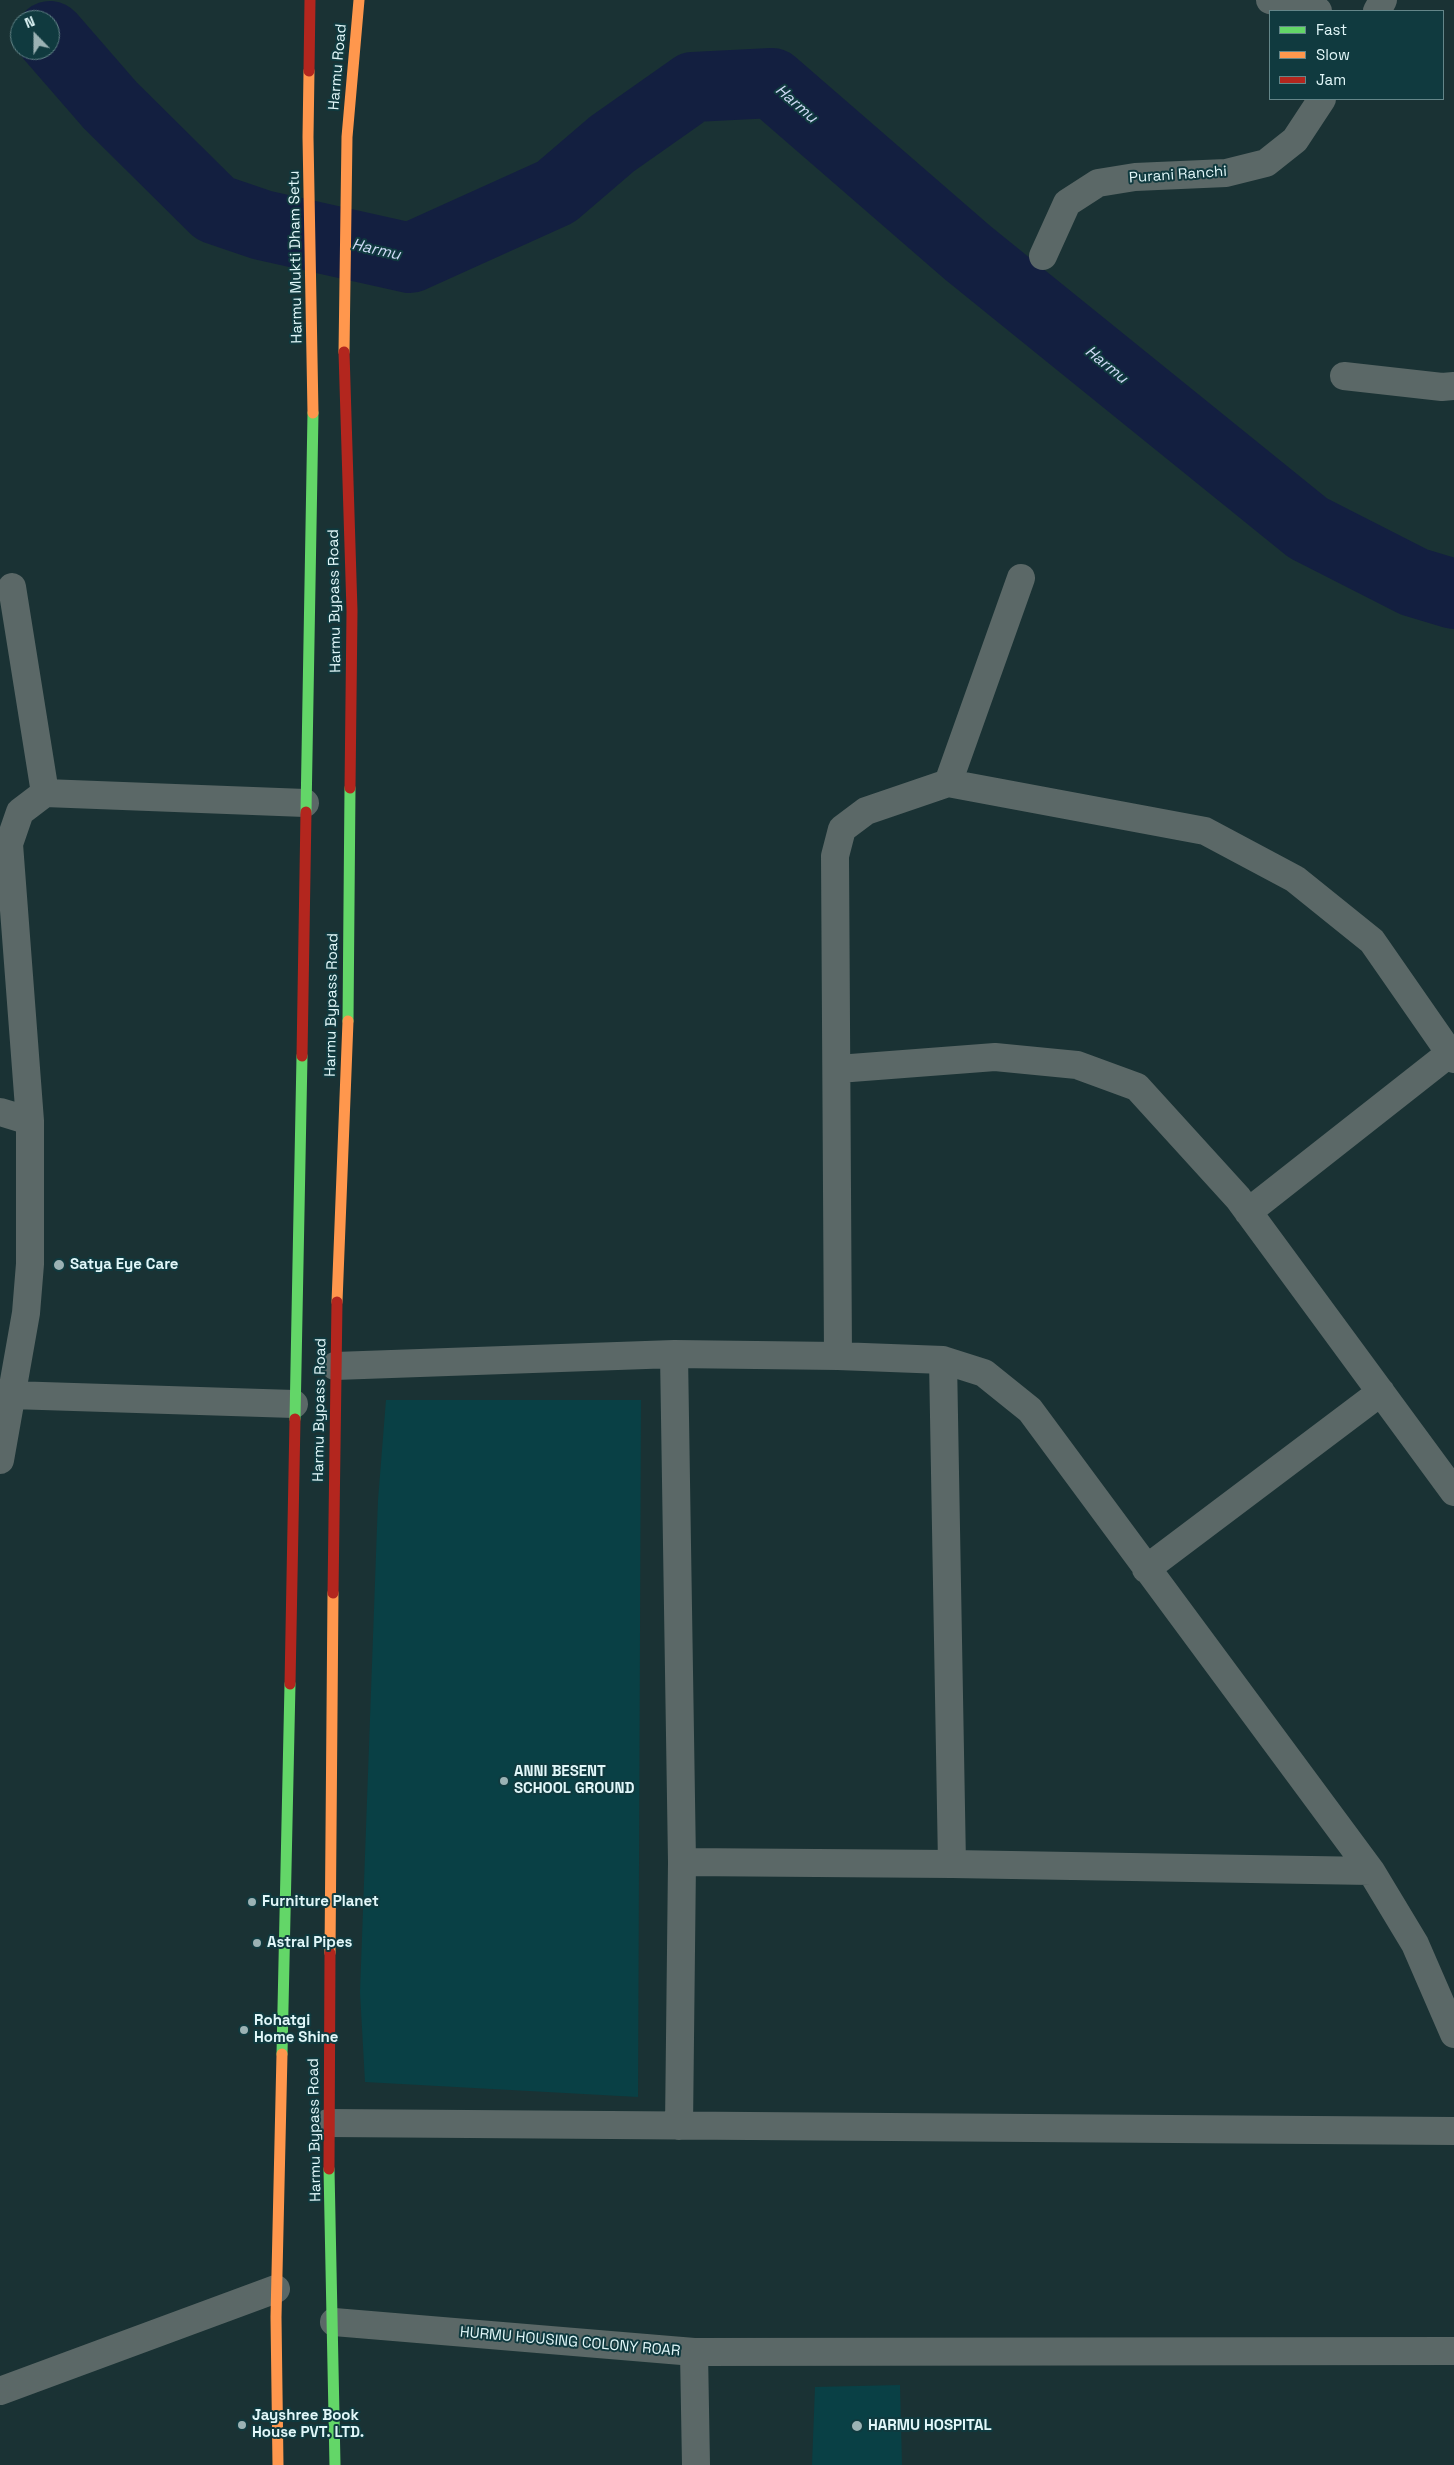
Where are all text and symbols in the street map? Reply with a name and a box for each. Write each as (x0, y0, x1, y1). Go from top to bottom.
north arrow (10, 10, 60, 60)
legend (1269, 10, 1444, 100)
text: N (22, 12, 37, 32)
text: Fast (1316, 20, 1347, 39)
street label: Harmu Road (325, 23, 351, 111)
text: Slow (1316, 45, 1350, 64)
text: Jam (1316, 70, 1346, 89)
water label: Harmu (771, 81, 821, 127)
street label: Purani Ranchi (1128, 163, 1228, 187)
street label: Harmu Mukti Dham Setu (285, 170, 307, 344)
water label: Harmu (350, 235, 402, 265)
water label: Harmu (1081, 342, 1131, 388)
street label: Harmu Bypass Road (325, 529, 345, 673)
street label: Harmu Bypass Road (322, 933, 342, 1077)
place label: Satya Eye Care (70, 1256, 178, 1274)
marker: Satya Eye Care (52, 1258, 66, 1272)
street label: Harmu Bypass Road (310, 1338, 330, 1482)
place label: ANNI BESENT SCHOOL GROUND (514, 1763, 634, 1798)
marker: ANNI BESENT SCHOOL GROUND (498, 1775, 510, 1787)
place label: Furniture Planet (262, 1893, 379, 1911)
marker: Furniture Planet (246, 1896, 258, 1908)
place label: Astral Pipes (267, 1934, 352, 1952)
marker: Astral Pipes (251, 1937, 263, 1949)
place label: Rohatgi Home Shine (254, 2012, 339, 2047)
marker: Rohatgi Home Shine (238, 2024, 250, 2036)
street label: Harmu Bypass Road (305, 2058, 325, 2202)
street label: HURMU HOUSING COLONY ROAR (459, 2323, 681, 2361)
place label: Jayshree Book House PVT. LTD. (252, 2407, 364, 2442)
place label: HARMU HOSPITAL (868, 2417, 992, 2435)
marker: Jayshree Book House PVT. LTD. (236, 2419, 248, 2431)
marker: HARMU HOSPITAL (850, 2419, 864, 2433)

